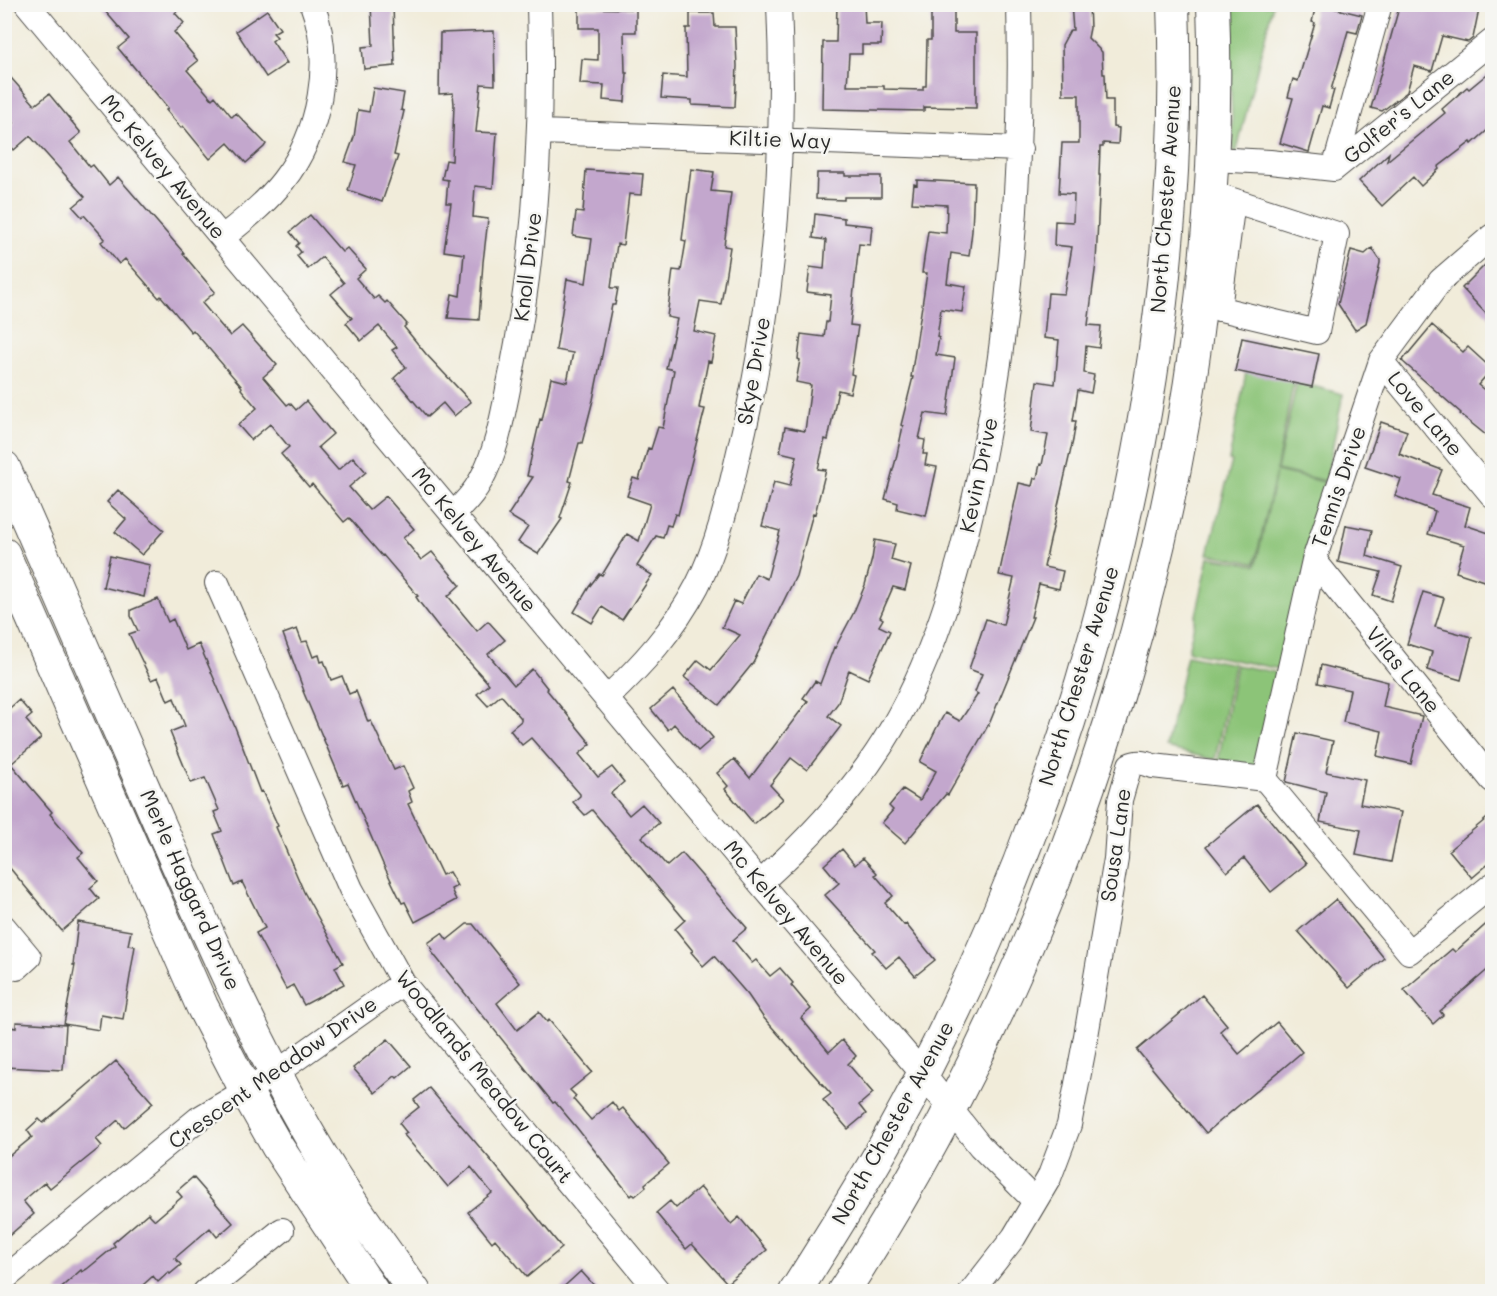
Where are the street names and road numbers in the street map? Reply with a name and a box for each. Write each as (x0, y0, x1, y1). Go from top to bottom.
street label: Golfer's Lane (1337, 63, 1459, 169)
street label: North Chester Avenue (1143, 84, 1186, 314)
street label: Mc Kelvey Avenue (96, 88, 233, 244)
street label: Kiltie Way (728, 123, 832, 154)
street label: Knoll Drive (506, 211, 547, 323)
street label: Skye Drive (730, 315, 775, 427)
street label: Love Lane (1383, 365, 1470, 461)
street label: Kevin Drive (952, 415, 1003, 535)
street label: Tennis Drive (1304, 422, 1371, 551)
street label: Mc Kelvey Avenue (407, 461, 544, 617)
street label: North Chester Avenue (1031, 562, 1124, 789)
street label: Vilas Lane (1361, 620, 1447, 718)
street label: Merle Haggard Drive (135, 785, 248, 994)
street label: Sousa Lane (1093, 786, 1136, 903)
street label: Mc Kelvey Avenue (719, 834, 856, 990)
street label: Woodlands Meadow Court (391, 964, 580, 1188)
street label: Crescent Meadow Drive (162, 989, 382, 1154)
street label: North Chester Avenue (824, 1016, 959, 1229)

